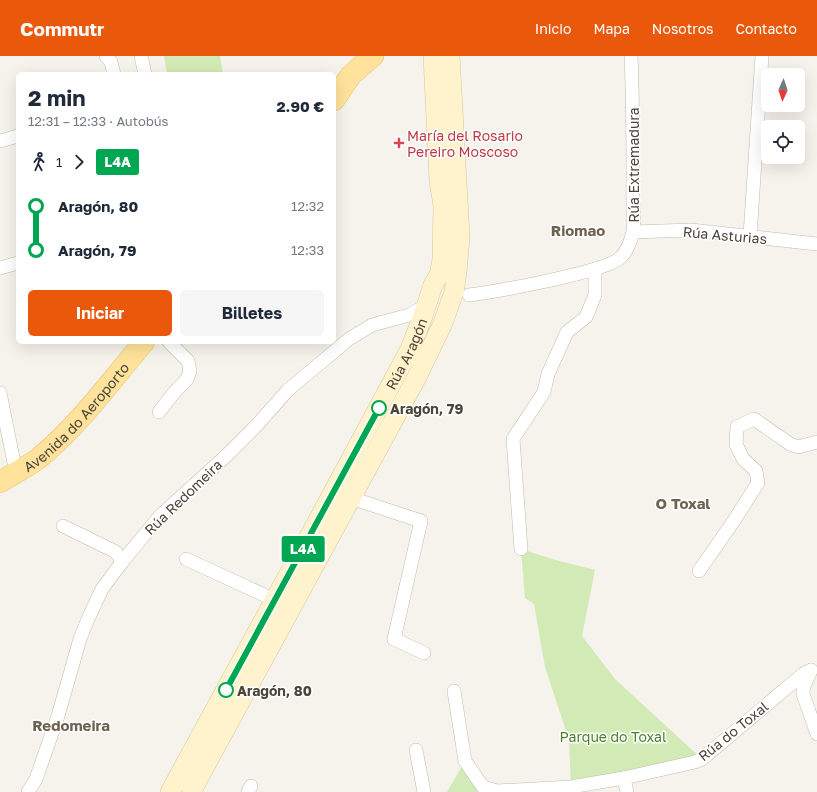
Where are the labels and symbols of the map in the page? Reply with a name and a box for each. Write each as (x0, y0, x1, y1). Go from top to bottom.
north arrow (761, 68, 805, 112)
street label: Rúa Extremadura (625, 107, 642, 223)
place label: María del Rosario Pereiro Moscoso (407, 127, 523, 160)
marker: María del Rosario Pereiro Moscoso (394, 138, 404, 148)
district label: Riomao (551, 221, 605, 239)
street label: Rúa Asturias (682, 223, 768, 247)
street label: Rúa Aragón (381, 315, 430, 392)
street label: Avenida do Aeroporto (20, 359, 132, 475)
marker: Aragón, 79 (371, 400, 387, 416)
place label: Aragón, 79 (390, 400, 463, 417)
street label: Rúa Redomeira (141, 456, 225, 538)
district label: O Toxal (656, 494, 710, 512)
line badge: L4A (280, 536, 326, 562)
marker: Aragón, 80 (218, 682, 234, 698)
place label: Aragón, 80 (237, 682, 312, 699)
street label: Rúa do Toxal (695, 698, 771, 764)
district label: Redomeira (32, 716, 110, 734)
park label: Parque do Toxal (560, 728, 666, 745)

